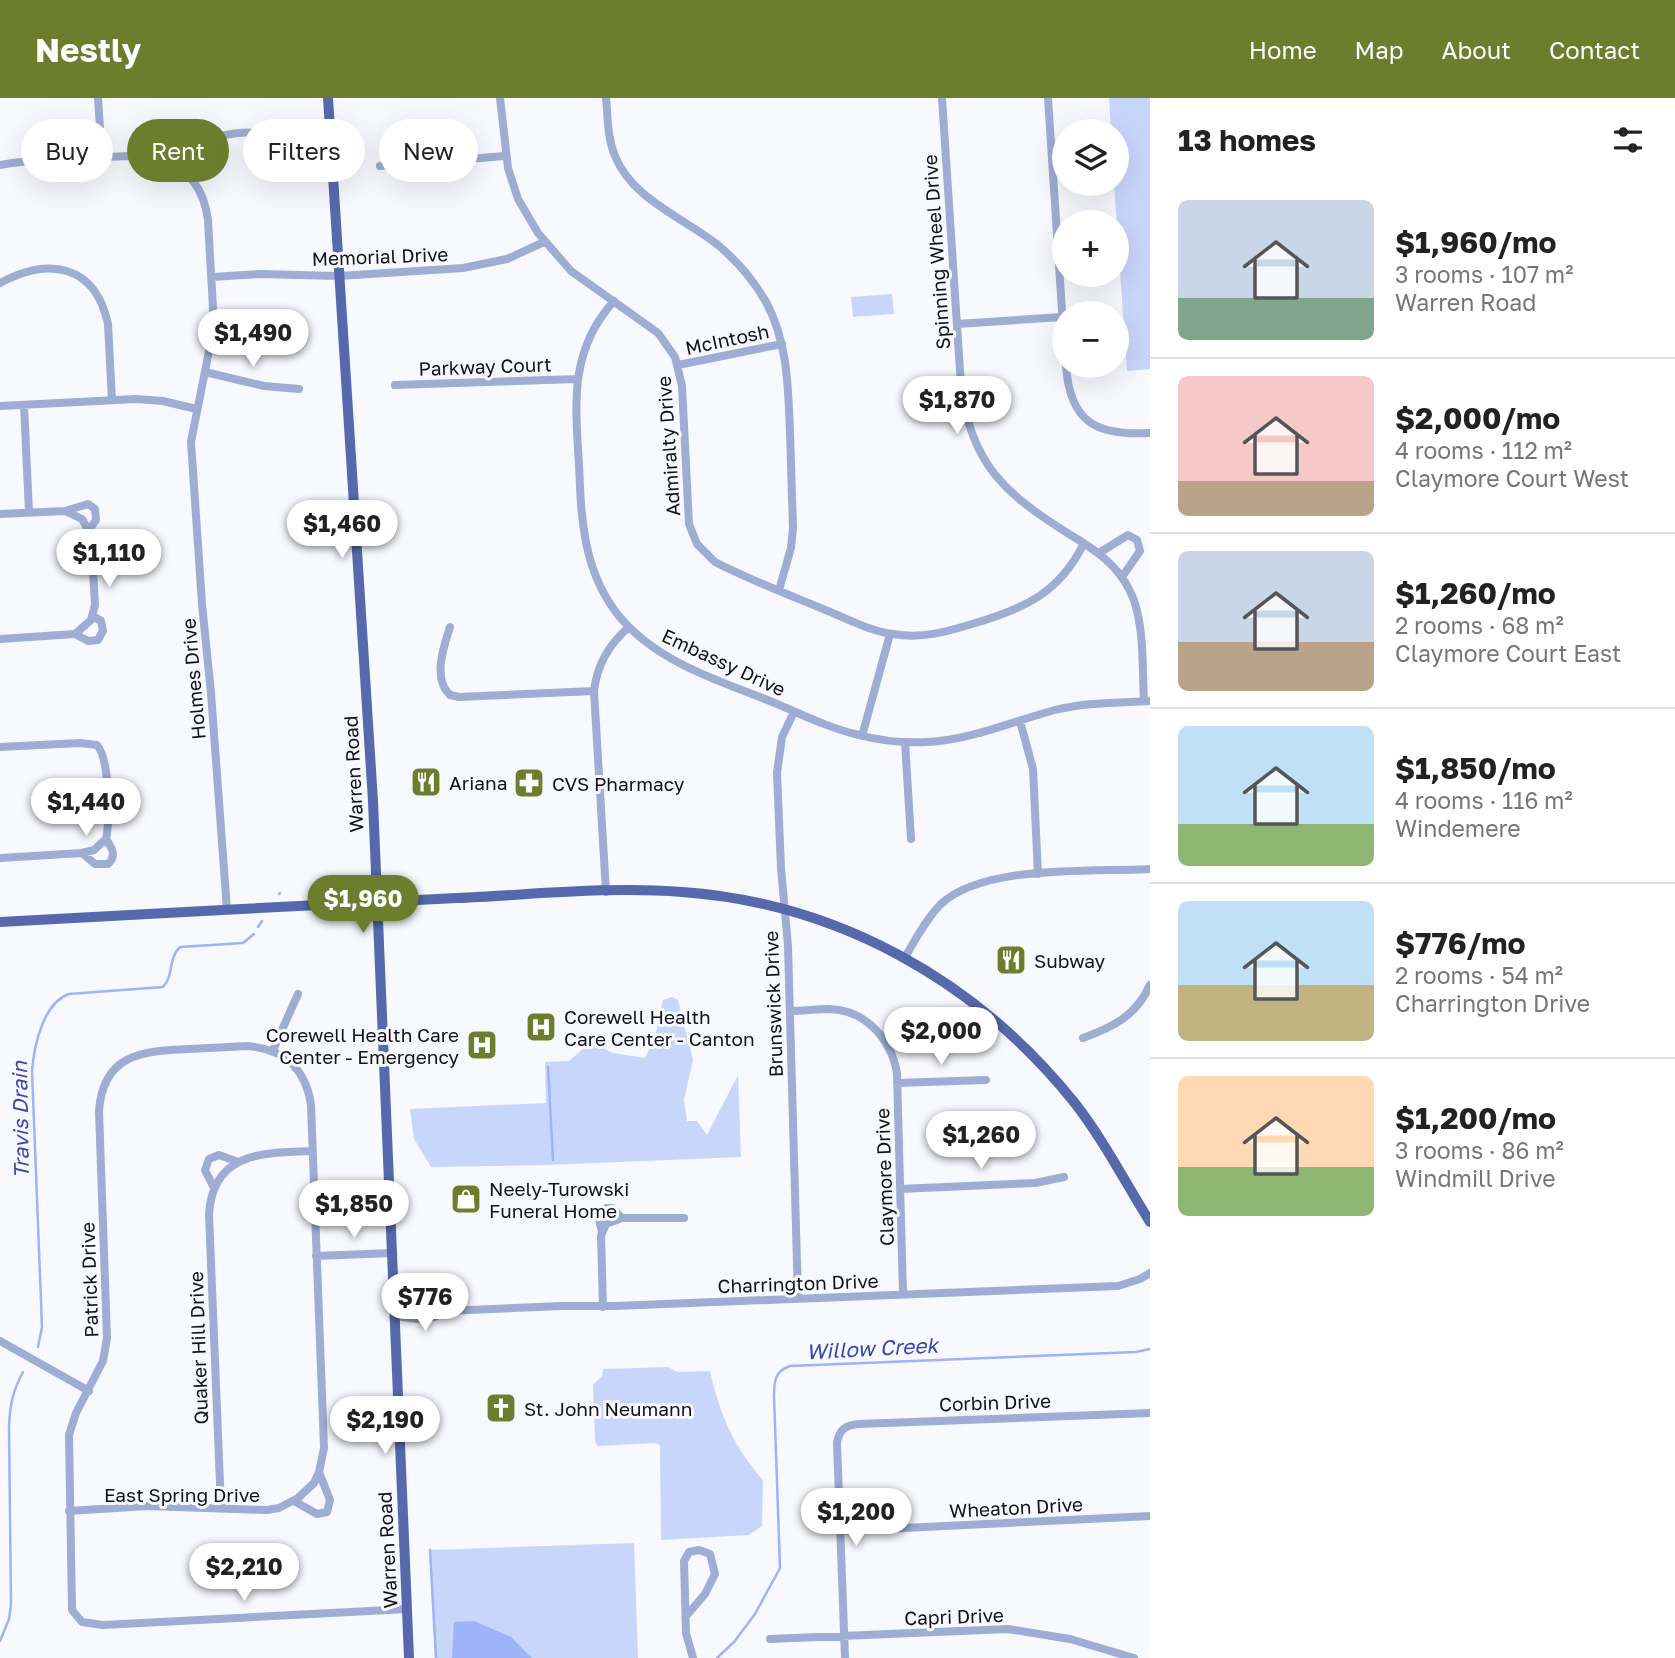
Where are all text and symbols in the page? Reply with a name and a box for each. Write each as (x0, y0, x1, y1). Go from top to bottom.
text: Nestly (35, 30, 141, 69)
text: Home (1249, 35, 1317, 64)
text: Map (1355, 35, 1404, 64)
text: About (1442, 35, 1511, 64)
text: Contact (1549, 35, 1640, 64)
chip: Buy (21, 119, 113, 182)
chip: Rent (127, 119, 229, 182)
chip: Filters (243, 119, 365, 182)
chip: New (379, 119, 478, 182)
map controls (1052, 119, 1129, 378)
button: layers (1052, 119, 1129, 196)
icon: filters (1609, 121, 1647, 159)
text: 13 homes (1178, 122, 1316, 158)
street label: Spinning Wheel Drive (918, 154, 954, 350)
button: + (1052, 210, 1129, 287)
text: $1,960/mo (1395, 224, 1556, 260)
icon: home (1234, 228, 1318, 312)
street label: Memorial Drive (311, 242, 449, 270)
text: 3 rooms · 107 m² (1395, 260, 1573, 288)
text: Warren Road (1395, 288, 1536, 316)
button: − (1052, 301, 1129, 378)
pin: $1,490 (196, 310, 310, 369)
text: $1,490 (214, 318, 292, 346)
street label: McIntosh (683, 319, 771, 359)
street label: Parkway Court (418, 352, 552, 380)
street label: Admiralty Drive (652, 375, 684, 517)
pin: $1,870 (900, 376, 1014, 436)
text: $1,870 (919, 385, 995, 413)
text: $2,000/mo (1395, 400, 1560, 436)
icon: home (1234, 404, 1318, 488)
text: 4 rooms · 112 m² (1395, 436, 1572, 464)
text: Claymore Court West (1395, 464, 1629, 492)
pin: $1,460 (285, 500, 399, 560)
text: $1,460 (303, 509, 381, 537)
pin: $1,110 (52, 530, 166, 589)
text: $1,110 (72, 538, 146, 566)
text: $1,260/mo (1395, 575, 1556, 611)
icon: home (1234, 579, 1318, 663)
text: 2 rooms · 68 m² (1395, 611, 1564, 639)
street label: Holmes Drive (176, 617, 210, 741)
street label: Embassy Drive (659, 623, 789, 701)
text: Claymore Court East (1395, 639, 1621, 667)
street label: Warren Road (338, 715, 368, 833)
text: $1,850/mo (1395, 750, 1556, 786)
icon: home (1234, 754, 1318, 838)
restaurant icon: Ariana (409, 765, 443, 799)
pharmacy icon: CVS Pharmacy (512, 766, 546, 800)
place label: Ariana (449, 771, 507, 794)
place label: CVS Pharmacy (552, 772, 685, 795)
pin: $1,440 (29, 778, 143, 838)
text: 4 rooms · 116 m² (1395, 786, 1573, 814)
text: $1,440 (47, 787, 125, 815)
text: Windemere (1395, 814, 1521, 842)
pin: $1,960 (306, 876, 420, 935)
text: $1,960 (324, 884, 402, 912)
text: $776/mo (1395, 925, 1526, 961)
icon: home (1234, 929, 1318, 1013)
street label: Brunswick Drive (759, 930, 787, 1078)
restaurant icon: Subway (994, 943, 1028, 977)
place label: Subway (1034, 949, 1106, 972)
text: 2 rooms · 54 m² (1395, 961, 1563, 989)
text: Charrington Drive (1395, 989, 1590, 1017)
place label: Corewell Health Care Center - Canton (564, 1005, 755, 1050)
pin: $2,000 (884, 1007, 998, 1067)
hospital icon: Corewell Health Care Center - Canton (524, 1010, 558, 1044)
text: $2,000 (900, 1016, 982, 1044)
place label: Corewell Health Care Center - Emergency (266, 1023, 459, 1068)
hospital icon: Corewell Health Care Center - Emergency (465, 1028, 499, 1062)
water label: Travis Drain (6, 1060, 34, 1179)
text: $1,200/mo (1395, 1100, 1556, 1136)
icon: home (1234, 1104, 1318, 1188)
street label: Claymore Drive (870, 1107, 898, 1247)
pin: $1,260 (924, 1112, 1038, 1171)
text: $1,260 (942, 1120, 1020, 1148)
text: 3 rooms · 86 m² (1395, 1136, 1564, 1164)
text: Windmill Drive (1395, 1164, 1556, 1192)
place label: Neely-Turowski Funeral Home (489, 1177, 629, 1222)
pin: $1,850 (297, 1180, 411, 1240)
shop icon: Neely-Turowski Funeral Home (449, 1182, 483, 1216)
text: $1,850 (315, 1189, 393, 1217)
street label: Patrick Drive (75, 1222, 103, 1338)
street label: Charrington Drive (717, 1269, 879, 1297)
street label: Quaker Hill Drive (184, 1271, 212, 1425)
pin: $776 (384, 1274, 466, 1333)
text: $776 (397, 1282, 453, 1310)
water label: Willow Creek (805, 1331, 941, 1364)
street label: Corbin Drive (939, 1389, 1051, 1415)
church icon: St. John Neumann (484, 1391, 518, 1425)
pin: $2,190 (328, 1396, 442, 1456)
place label: St. John Neumann (524, 1397, 692, 1420)
text: $2,190 (346, 1405, 424, 1433)
street label: East Spring Drive (104, 1483, 260, 1506)
pin: $1,200 (799, 1488, 913, 1548)
street label: Warren Road (372, 1491, 402, 1609)
street label: Wheaton Drive (948, 1492, 1084, 1522)
text: $1,200 (817, 1497, 895, 1525)
pin: $2,210 (187, 1544, 301, 1603)
text: $2,210 (205, 1552, 283, 1580)
street label: Capri Drive (904, 1603, 1004, 1629)

